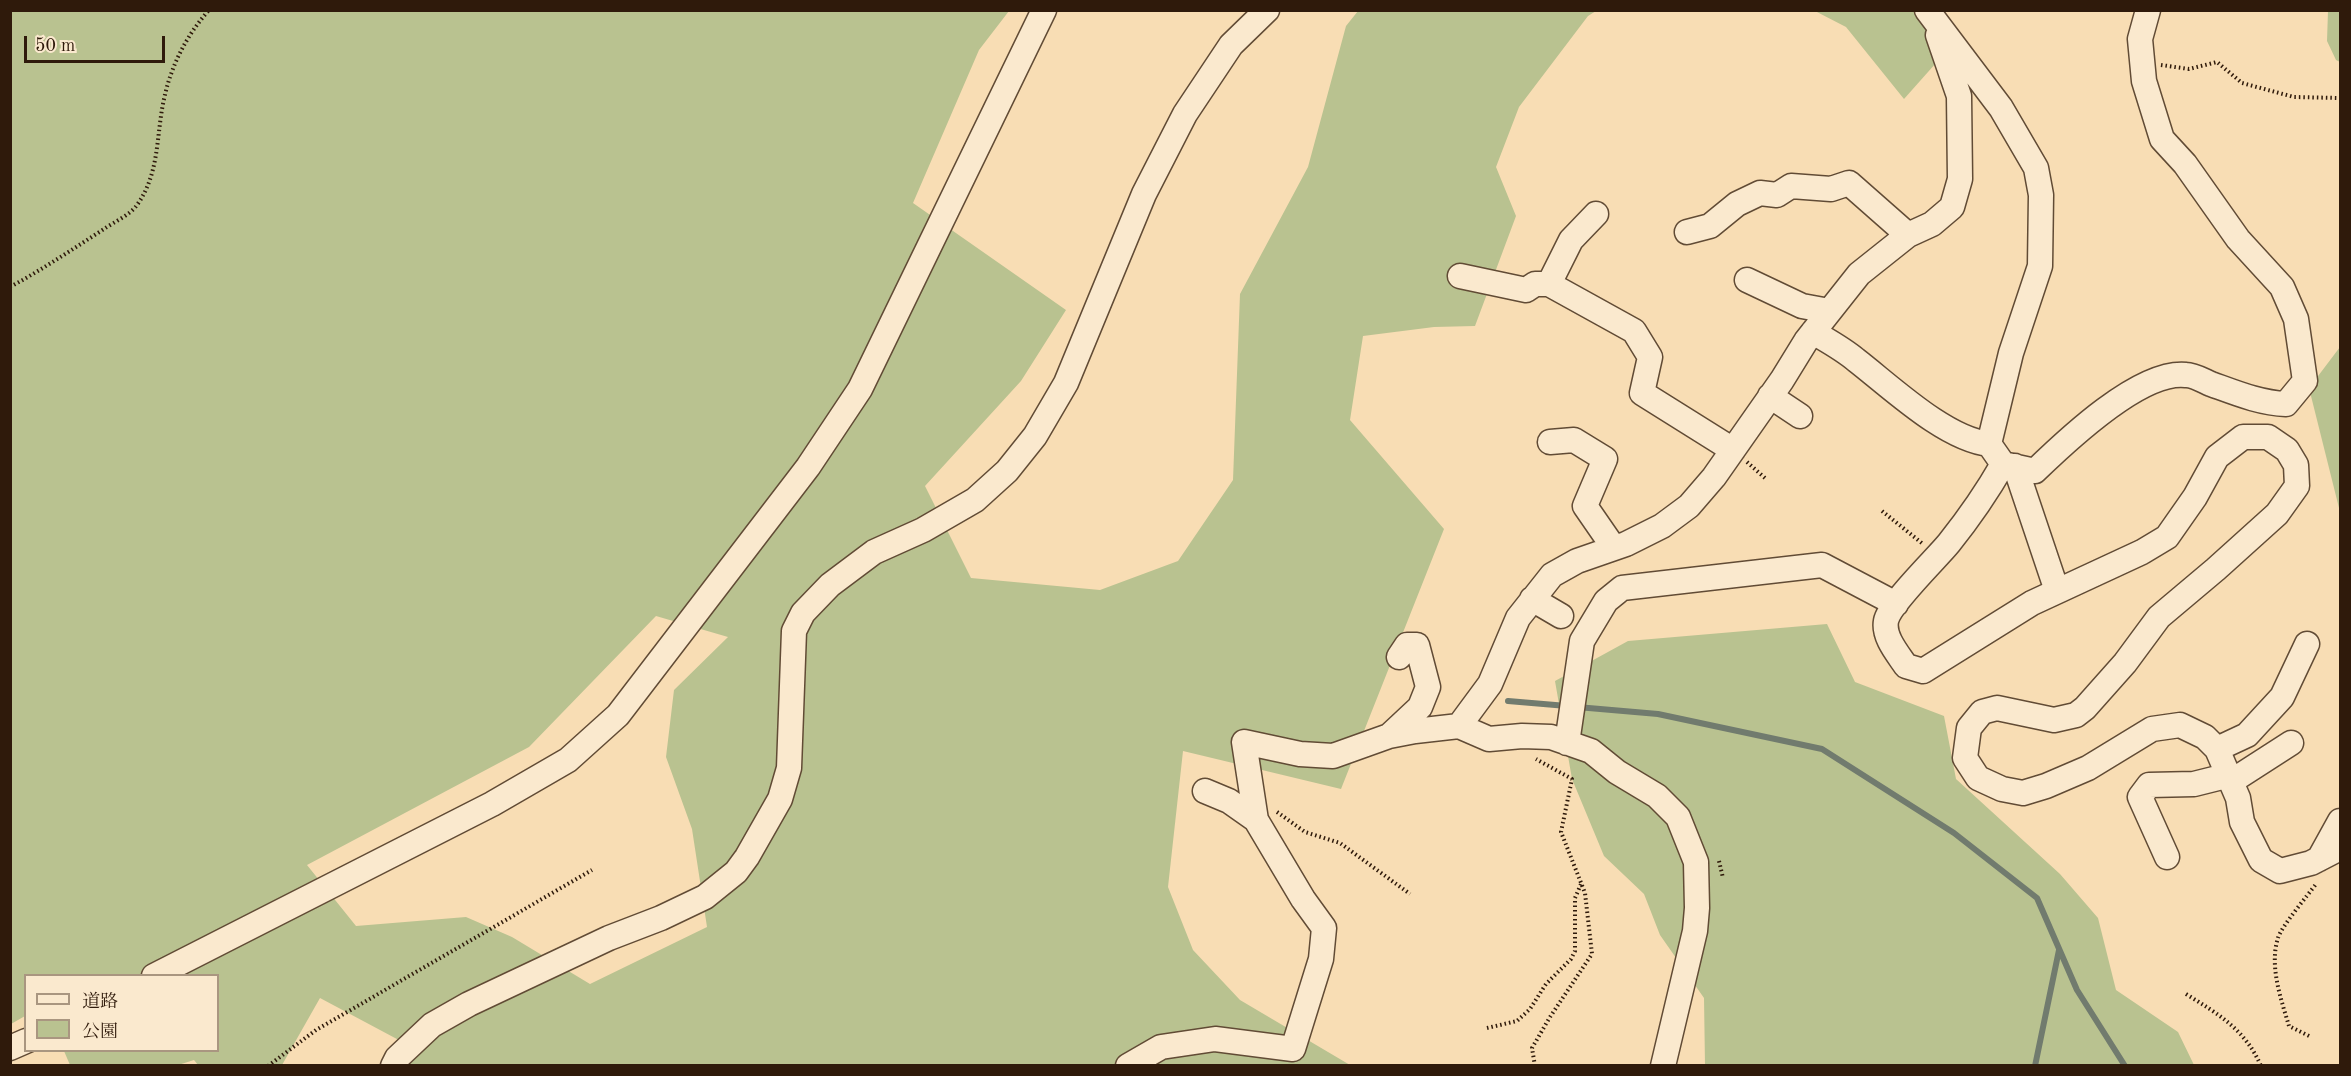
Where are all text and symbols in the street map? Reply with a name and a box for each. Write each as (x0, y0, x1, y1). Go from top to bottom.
scale bar (27, 24, 168, 62)
text: 50 m (35, 37, 75, 55)
legend (24, 974, 219, 1052)
text: 道路 (82, 993, 118, 1011)
text: 公園 (82, 1023, 118, 1041)

